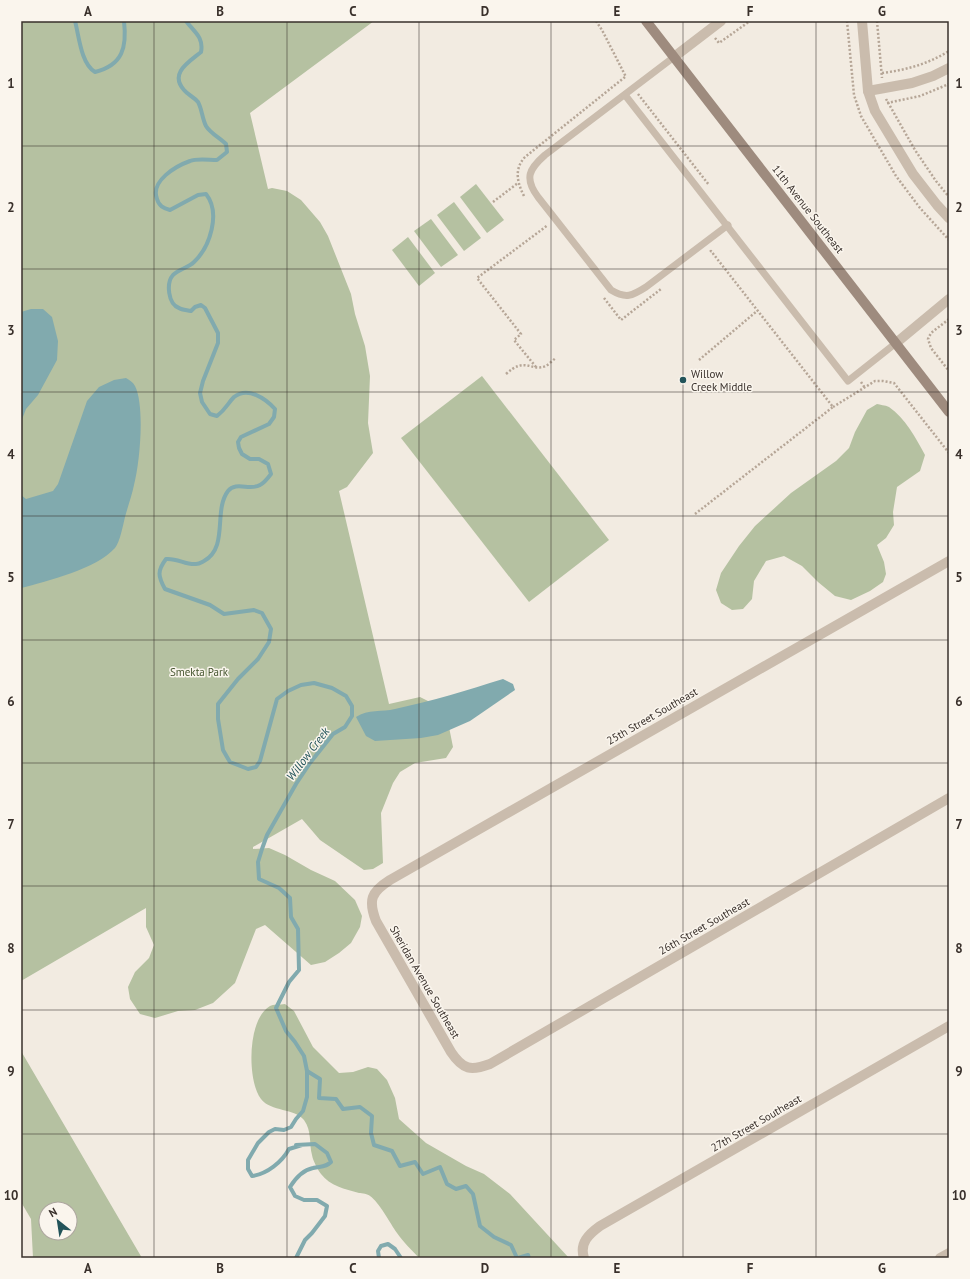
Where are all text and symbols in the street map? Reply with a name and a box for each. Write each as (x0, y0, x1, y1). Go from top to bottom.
text: A (84, 3, 92, 20)
text: B (216, 3, 224, 20)
text: C (349, 3, 357, 20)
text: D (481, 3, 489, 20)
text: E (614, 3, 621, 20)
text: F (747, 3, 754, 20)
text: G (878, 3, 886, 20)
text: 1 (7, 75, 15, 92)
text: 1 (955, 75, 963, 92)
street label: 11th Avenue Southeast (769, 162, 847, 256)
text: 2 (7, 199, 15, 216)
text: 2 (955, 199, 963, 216)
text: 3 (7, 322, 15, 339)
text: 3 (955, 322, 963, 339)
place label: Willow Creek Middle (691, 367, 752, 394)
marker: Willow Creek Middle (678, 375, 688, 385)
text: 4 (7, 446, 15, 463)
text: 4 (955, 446, 963, 463)
text: 5 (7, 569, 15, 586)
text: 5 (955, 569, 963, 586)
park label: Smekta Park (170, 665, 229, 679)
street label: 25th Street Southeast (604, 684, 700, 748)
text: 6 (7, 693, 15, 710)
text: 6 (955, 693, 963, 710)
water label: Willow Creek (283, 724, 333, 783)
text: 7 (7, 816, 15, 833)
text: 7 (955, 816, 963, 833)
street label: 26th Street Southeast (656, 894, 752, 958)
street label: Sheridan Avenue Southeast (387, 923, 463, 1041)
text: 8 (7, 940, 15, 957)
text: 8 (955, 940, 963, 957)
text: 9 (7, 1063, 15, 1080)
text: 9 (955, 1063, 963, 1080)
street label: 27th Street Southeast (708, 1091, 804, 1155)
text: 10 (4, 1187, 18, 1204)
text: 10 (952, 1187, 966, 1204)
north arrow (38, 1201, 78, 1241)
text: N (46, 1204, 60, 1220)
text: A (84, 1260, 92, 1277)
text: B (216, 1260, 224, 1277)
text: C (349, 1260, 357, 1277)
text: D (481, 1260, 489, 1277)
text: E (614, 1260, 621, 1277)
text: F (747, 1260, 754, 1277)
text: G (878, 1260, 886, 1277)

